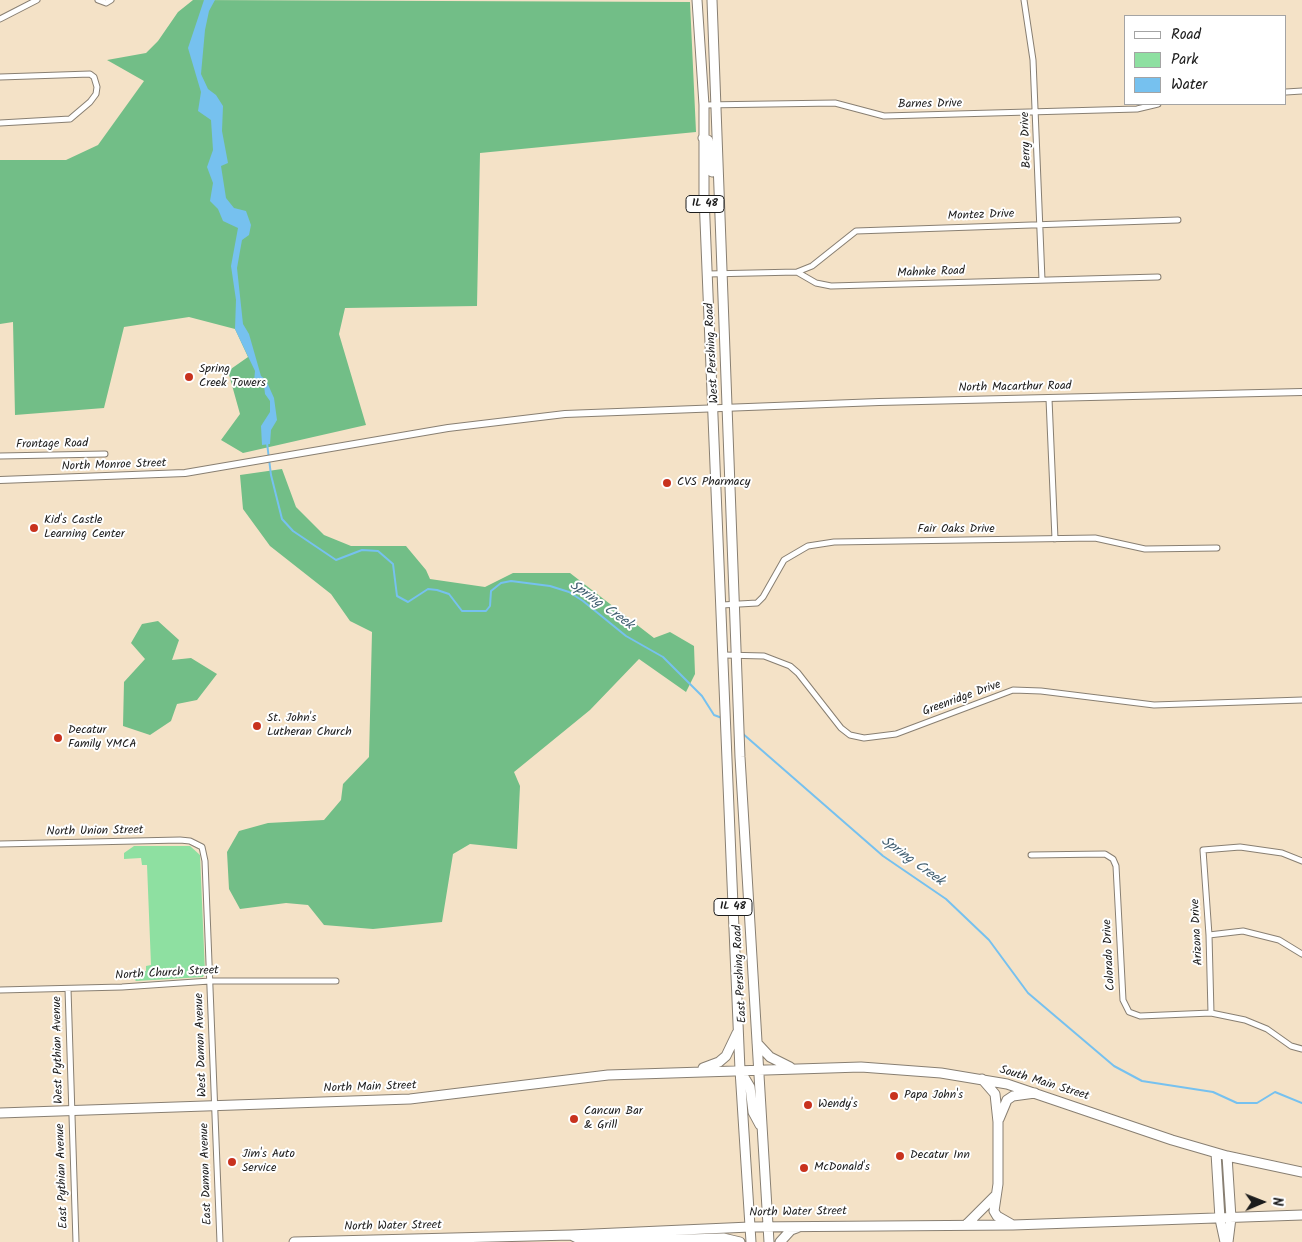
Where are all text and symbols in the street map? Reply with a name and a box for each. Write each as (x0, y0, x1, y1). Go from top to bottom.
legend (1124, 15, 1287, 105)
text: Road (1171, 23, 1201, 47)
text: Park (1171, 48, 1198, 72)
text: Water (1171, 73, 1207, 97)
street label: Barnes Drive (898, 97, 962, 113)
street label: Berry Drive (1019, 112, 1035, 168)
road number: IL 48 (686, 195, 724, 212)
street label: Montez Drive (948, 208, 1014, 224)
street label: Mahnke Road (897, 265, 965, 281)
street label: West Pershing Road (703, 302, 723, 404)
place label: Spring Creek Towers (199, 363, 266, 391)
marker: Spring Creek Towers (183, 371, 195, 383)
street label: North Macarthur Road (958, 380, 1072, 396)
street label: Frontage Road (16, 437, 88, 453)
street label: North Monroe Street (61, 457, 167, 475)
place label: CVS Pharmacy (677, 476, 750, 490)
marker: CVS Pharmacy (661, 477, 673, 489)
place label: Kid's Castle Learning Center (44, 514, 125, 542)
marker: Kid's Castle Learning Center (28, 522, 40, 534)
street label: Fair Oaks Drive (917, 523, 995, 537)
water label: Spring Creek (566, 578, 636, 634)
street label: Greenridge Drive (921, 678, 1003, 720)
place label: St. John's Lutheran Church (267, 712, 352, 740)
marker: St. John's Lutheran Church (251, 720, 263, 732)
place label: Decatur Family YMCA (68, 724, 137, 752)
marker: Decatur Family YMCA (52, 732, 64, 744)
street label: North Union Street (46, 824, 144, 840)
water label: Spring Creek (877, 833, 947, 891)
street label: Arizona Drive (1189, 898, 1207, 966)
road number: IL 48 (714, 899, 752, 916)
street label: Colorado Drive (1101, 919, 1119, 991)
street label: East Pershing Road (731, 924, 751, 1024)
street label: North Church Street (115, 964, 219, 984)
street label: West Damon Avenue (193, 993, 211, 1097)
street label: West Pythian Avenue (51, 996, 67, 1104)
street label: South Main Street (997, 1064, 1091, 1104)
street label: North Main Street (323, 1079, 417, 1097)
place label: Papa John's (904, 1089, 963, 1103)
marker: Papa John's (888, 1090, 900, 1102)
place label: Wendy's (818, 1098, 858, 1112)
marker: Wendy's (802, 1099, 814, 1111)
place label: Cancun Bar & Grill (584, 1105, 643, 1133)
marker: Cancun Bar & Grill (568, 1113, 580, 1125)
street label: East Pythian Avenue (54, 1123, 72, 1229)
street label: East Damon Avenue (198, 1123, 216, 1225)
place label: Jim's Auto Service (242, 1148, 295, 1176)
place label: Decatur Inn (910, 1149, 970, 1163)
marker: Decatur Inn (894, 1150, 906, 1162)
marker: Jim's Auto Service (226, 1156, 238, 1168)
place label: McDonald's (814, 1161, 870, 1175)
marker: McDonald's (798, 1162, 810, 1174)
north arrow (1237, 1177, 1287, 1227)
text: N (1266, 1197, 1288, 1206)
street label: North Water Street (749, 1205, 847, 1221)
street label: North Water Street (344, 1219, 442, 1235)

